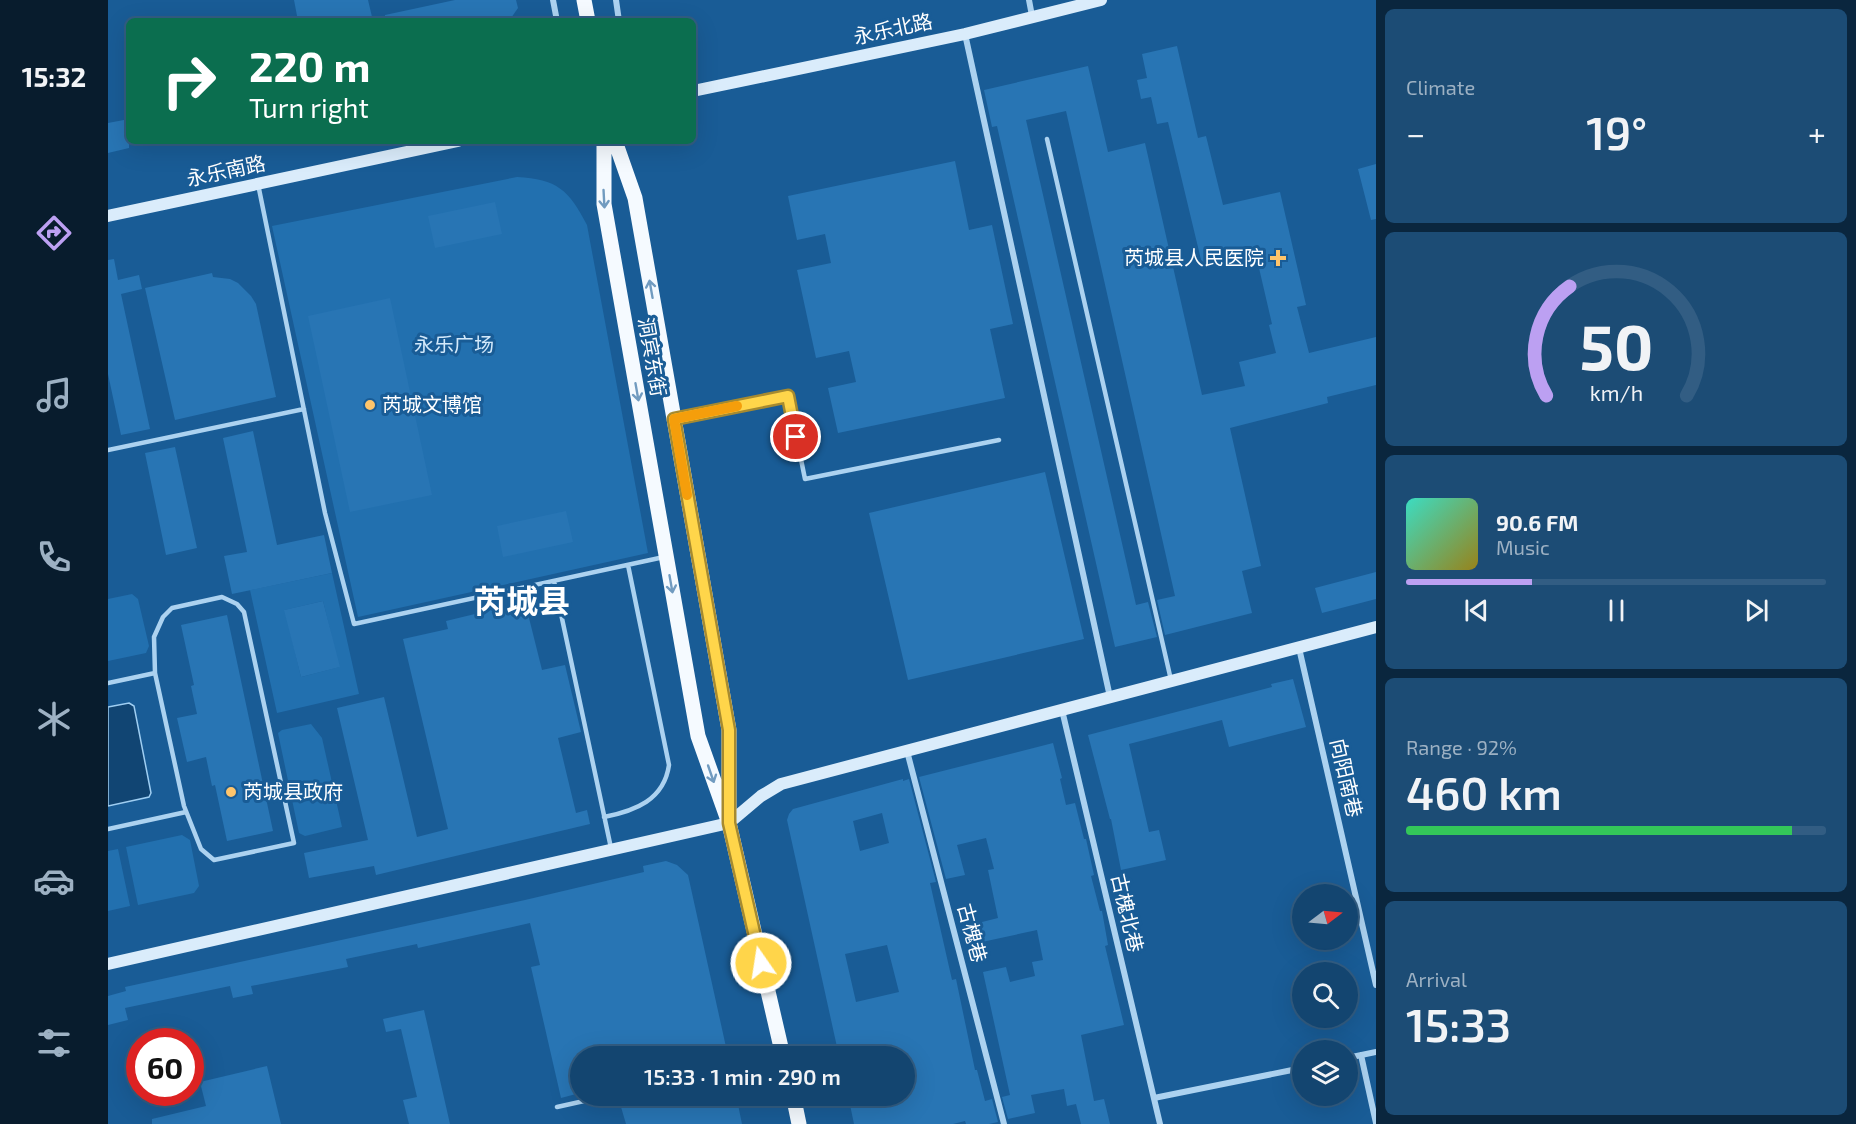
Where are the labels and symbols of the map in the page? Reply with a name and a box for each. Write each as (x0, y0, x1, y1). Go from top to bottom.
street label: 永乐北路 (851, 8, 934, 48)
street label: 永乐南路 (184, 150, 267, 190)
one-way arrow (599, 189, 610, 209)
place label: 芮城县人民医院 (1124, 245, 1264, 269)
marker: 芮城县人民医院 (1269, 249, 1287, 267)
one-way arrow (645, 279, 656, 299)
street label: 洞宾东街 (634, 315, 672, 398)
park label: 永乐广场 (414, 332, 494, 356)
one-way arrow (632, 381, 643, 401)
place label: 芮城文博馆 (382, 392, 482, 416)
marker: 芮城文博馆 (363, 398, 377, 412)
pin (770, 411, 821, 462)
one-way arrow (666, 573, 677, 593)
district label: 芮城县 (474, 581, 570, 619)
street label: 向阳南巷 (1326, 736, 1368, 819)
one-way arrow (707, 764, 718, 783)
place label: 芮城县政府 (243, 779, 343, 803)
marker: 芮城县政府 (224, 785, 238, 799)
street label: 古槐北巷 (1107, 871, 1149, 954)
north arrow (1292, 884, 1358, 950)
street label: 古槐巷 (954, 901, 992, 965)
position arrow (729, 931, 793, 995)
speed limit sign: 60 (126, 1028, 204, 1106)

